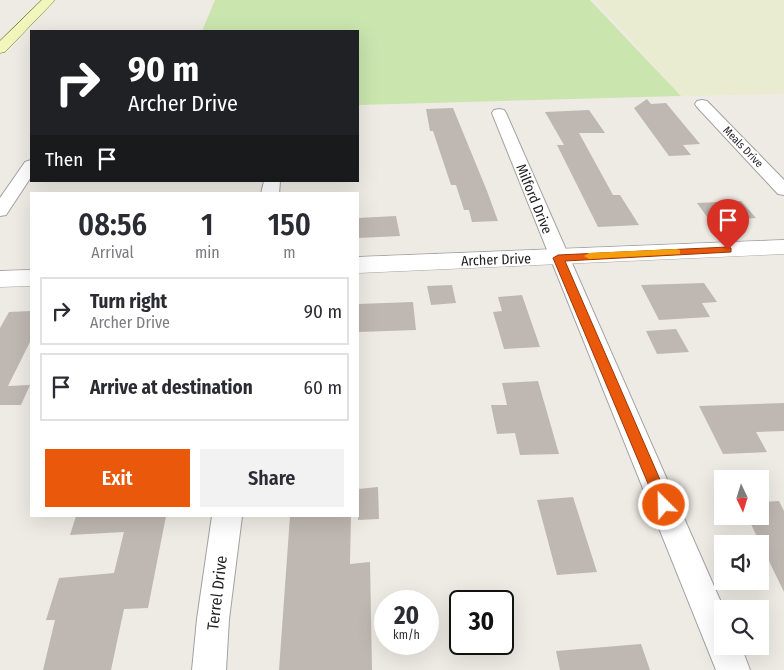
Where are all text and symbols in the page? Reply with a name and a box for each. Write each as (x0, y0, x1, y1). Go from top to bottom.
text: 90 m (128, 48, 199, 90)
icon: right (45, 50, 110, 115)
text: Archer Drive (128, 90, 238, 117)
street label: Meals Drive (720, 124, 766, 170)
icon: arrive (93, 145, 121, 173)
text: Then (45, 148, 83, 171)
street label: Milford Drive (512, 162, 556, 236)
pin (707, 199, 749, 250)
icon: arrive (714, 206, 742, 234)
text: 08:56 (78, 207, 147, 243)
text: 1 (201, 207, 214, 243)
text: 150 (268, 207, 311, 243)
text: Arrival (91, 243, 134, 262)
text: min (195, 243, 220, 262)
text: m (283, 243, 296, 262)
street label: Archer Drive (461, 250, 531, 270)
text: Turn right (90, 290, 167, 313)
icon: right (47, 297, 75, 325)
text: 90 m (304, 300, 342, 323)
text: Archer Drive (90, 313, 170, 332)
icon: arrive (47, 373, 75, 401)
text: Arrive at destination (90, 376, 253, 399)
text: 60 m (304, 376, 342, 399)
button: Exit (45, 449, 190, 507)
button: Share (200, 449, 344, 507)
north arrow (714, 470, 769, 525)
map controls (714, 470, 769, 655)
position arrow (637, 478, 689, 530)
button: sound (714, 535, 769, 590)
street label: Terrel Drive (203, 555, 231, 631)
speed limit sign: 30 (449, 590, 514, 655)
button: search (714, 600, 769, 655)
text: 20 (394, 601, 419, 631)
text: km/h (393, 628, 420, 642)

